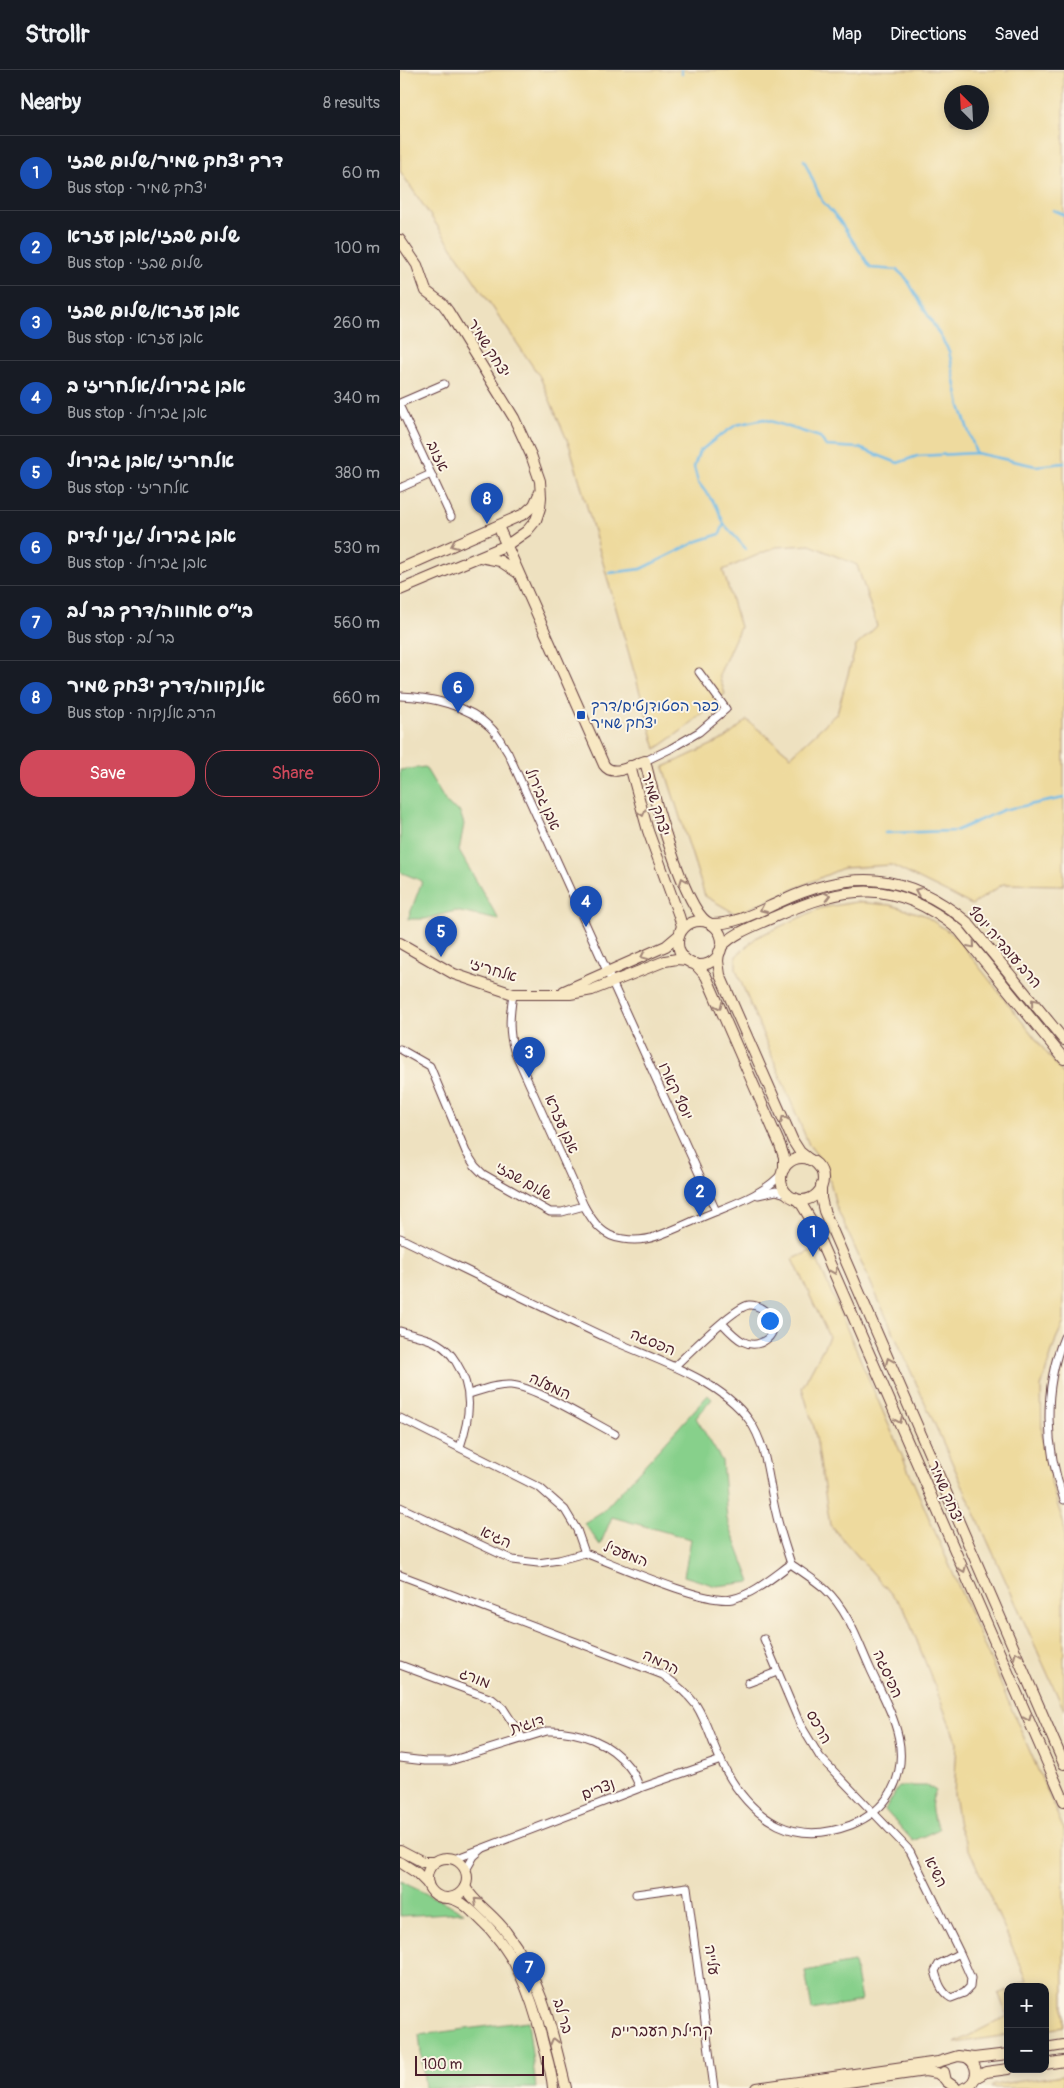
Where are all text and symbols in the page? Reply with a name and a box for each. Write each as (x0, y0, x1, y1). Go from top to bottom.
text: Strollr (25, 20, 90, 49)
text: Map (832, 23, 862, 46)
text: Directions (890, 23, 966, 46)
text: Saved (994, 23, 1039, 46)
north arrow (944, 85, 989, 130)
text: Nearby (20, 89, 81, 116)
text: 8 results (323, 93, 380, 113)
text: דרך יצחק שמיר/שלום שבזי (67, 149, 283, 173)
text: 1 (33, 163, 39, 183)
text: 60 m (342, 163, 380, 183)
text: Bus stop · יצחק שמיר (67, 178, 207, 198)
text: שלום שבזי/אבן עזרא (67, 224, 240, 248)
text: 2 (32, 238, 40, 258)
text: 100 m (334, 238, 380, 258)
text: Bus stop · שלום שבזי (67, 253, 203, 273)
text: אבן עזרא/שלום שבזי (67, 299, 240, 323)
text: 3 (32, 313, 40, 333)
text: 260 m (333, 313, 380, 333)
street label: יצחק שמיר (463, 315, 514, 381)
text: Bus stop · אבן עזרא (67, 328, 203, 348)
text: אבן גבירול/אלחריזי ב (67, 374, 246, 398)
text: 4 (31, 388, 41, 408)
text: 340 m (333, 388, 380, 408)
text: Bus stop · אבן גבירול (67, 403, 207, 423)
street label: אזוב (422, 438, 453, 475)
text: אלחריזי /אבן גבירול (67, 449, 234, 473)
text: 5 (32, 463, 40, 483)
text: 380 m (334, 463, 380, 483)
text: Bus stop · אלחריזי (67, 478, 189, 498)
pin: 8 (471, 483, 503, 524)
text: אבן גבירול /גני ילדים (67, 524, 236, 548)
text: 6 (31, 538, 41, 558)
text: 530 m (334, 538, 380, 558)
one-way arrow (450, 538, 459, 549)
text: Bus stop · אבן גבירול (67, 553, 207, 573)
text: בי״ס אחווה/דרך בר לב (67, 599, 253, 623)
text: 7 (32, 613, 40, 633)
text: 560 m (333, 613, 380, 633)
text: Bus stop · בר לב (67, 628, 175, 648)
pin: 6 (442, 672, 474, 713)
text: אלנקווה/דרך יצחק שמיר (67, 674, 265, 698)
text: 8 (32, 688, 40, 708)
text: 660 m (333, 688, 380, 708)
place label: כפר הסטודנטים/דרך יצחק שמיר (591, 697, 719, 733)
text: Bus stop · הרב אלנקוה (67, 703, 216, 723)
marker: כפר הסטודנטים/דרך יצחק שמיר (575, 709, 587, 721)
button: Save (20, 750, 195, 797)
button: Share (205, 750, 380, 797)
street label: אבן גבירול (520, 765, 565, 833)
street label: יצחק שמיר (637, 770, 674, 838)
one-way arrow (637, 809, 647, 817)
one-way arrow (679, 877, 689, 886)
pin: 4 (570, 886, 602, 927)
one-way arrow (914, 887, 923, 897)
one-way arrow (823, 891, 831, 902)
street label: הרב עובדיה יוסף (964, 902, 1045, 992)
one-way arrow (759, 903, 768, 914)
pin: 5 (425, 916, 457, 957)
one-way arrow (967, 940, 976, 949)
one-way arrow (640, 950, 649, 960)
street label: אלחריזי (467, 954, 519, 987)
one-way arrow (1031, 999, 1039, 1008)
one-way arrow (713, 1001, 723, 1010)
pin: 3 (513, 1037, 545, 1078)
street label: יוסף קארו (654, 1059, 697, 1123)
street label: אבן עזרא (540, 1092, 583, 1157)
one-way arrow (779, 1115, 790, 1124)
street label: שלום שבזי (492, 1158, 555, 1205)
pin: 2 (684, 1176, 716, 1217)
pin: 1 (797, 1216, 829, 1257)
one-way arrow (827, 1266, 838, 1275)
your location (757, 1308, 783, 1334)
street label: הפסגה (627, 1325, 678, 1360)
one-way arrow (885, 1357, 896, 1366)
street label: המעלה (526, 1369, 574, 1404)
one-way arrow (892, 1415, 903, 1424)
street label: יצחק שמיר (924, 1458, 967, 1526)
street label: הגיא (477, 1522, 514, 1553)
street label: המעפיל (601, 1537, 651, 1572)
one-way arrow (957, 1564, 968, 1573)
street label: הרמה (639, 1645, 682, 1679)
street label: הפיסגה (868, 1647, 907, 1701)
one-way arrow (1012, 1651, 1023, 1660)
street label: מורג (457, 1664, 493, 1693)
street label: הרכס (802, 1707, 836, 1748)
street label: דוגית (507, 1711, 546, 1739)
one-way arrow (1022, 1713, 1033, 1722)
street label: נצרים (579, 1774, 618, 1805)
street label: השיא (920, 1854, 951, 1891)
one-way arrow (474, 1898, 483, 1907)
street label: עלייה (700, 1944, 723, 1977)
pin: 7 (513, 1952, 545, 1993)
map controls (1004, 1983, 1049, 2073)
button: + (1004, 1983, 1049, 2028)
street label: בר לב (548, 1996, 577, 2036)
district label: קהילת העבריים (611, 2021, 713, 2041)
button: − (1004, 2028, 1049, 2073)
one-way arrow (549, 2036, 560, 2045)
scale bar (415, 2053, 544, 2076)
text: 100 m (422, 2056, 462, 2073)

